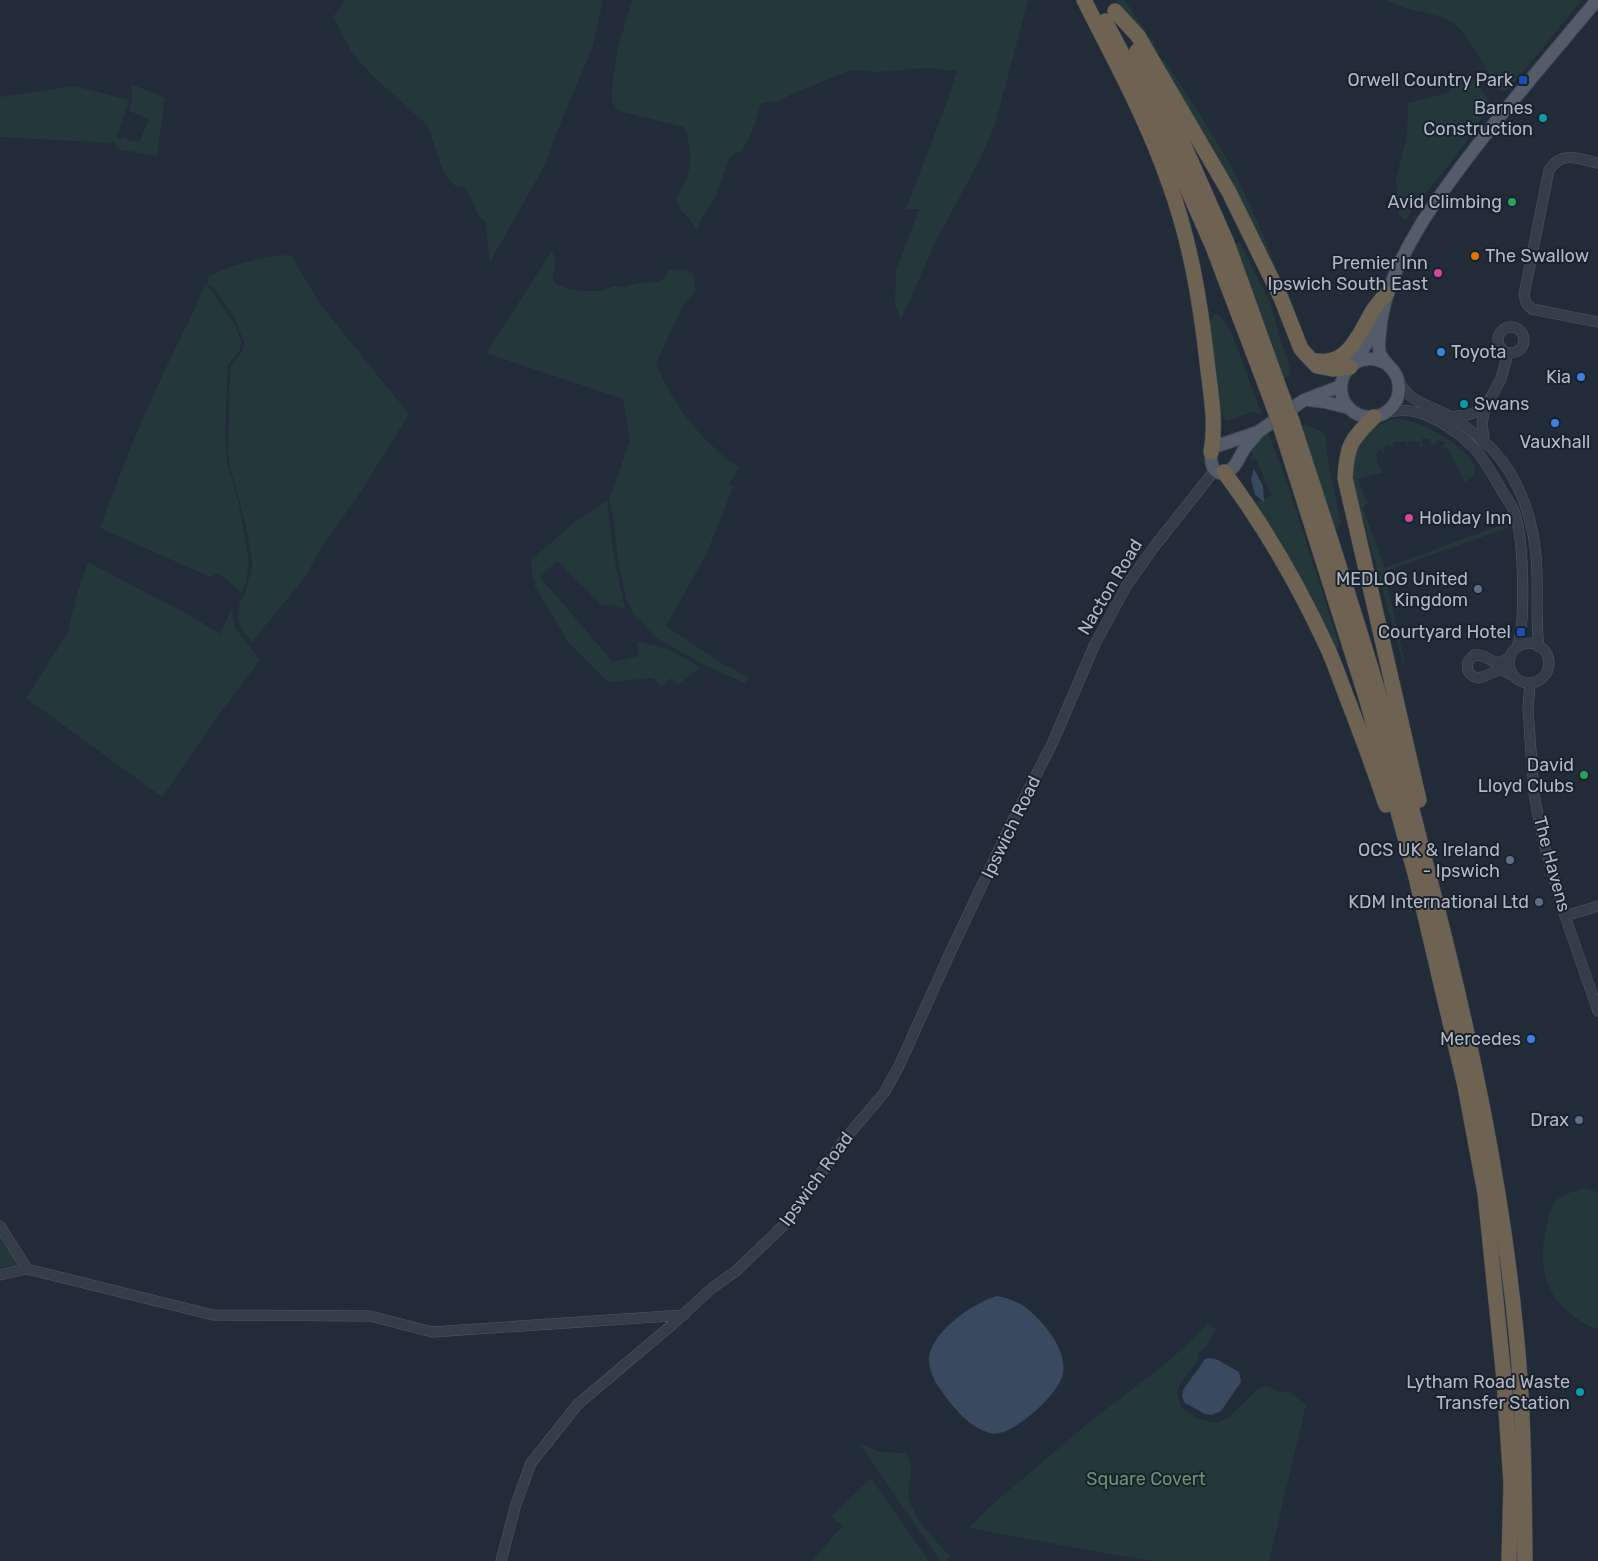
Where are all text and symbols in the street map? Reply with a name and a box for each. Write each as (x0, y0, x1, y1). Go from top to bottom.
place label: Orwell Country Park (1347, 69, 1514, 91)
marker: Orwell Country Park (1517, 74, 1529, 86)
place label: Barnes Construction (1423, 97, 1533, 140)
marker: Barnes Construction (1537, 112, 1549, 124)
place label: Avid Climbing (1388, 191, 1502, 213)
marker: Avid Climbing (1506, 196, 1518, 208)
place label: The Swallow (1485, 245, 1589, 267)
marker: The Swallow (1469, 250, 1481, 262)
place label: Premier Inn Ipswich South East (1268, 252, 1428, 295)
marker: Premier Inn Ipswich South East (1432, 267, 1444, 279)
place label: Toyota (1451, 341, 1507, 363)
marker: Toyota (1435, 346, 1447, 358)
place label: Kia (1546, 366, 1571, 388)
marker: Kia (1575, 371, 1587, 383)
place label: Swans (1474, 393, 1529, 415)
marker: Swans (1458, 398, 1470, 410)
marker: Vauxhall (1549, 417, 1561, 429)
place label: Vauxhall (1520, 431, 1590, 453)
place label: Holiday Inn (1419, 507, 1512, 529)
marker: Holiday Inn (1403, 512, 1415, 524)
street label: Nacton Road (1073, 535, 1147, 639)
place label: MEDLOG United Kingdom (1336, 568, 1468, 611)
marker: MEDLOG United Kingdom (1472, 583, 1484, 595)
place label: Courtyard Hotel (1378, 621, 1511, 643)
marker: Courtyard Hotel (1515, 626, 1527, 638)
place label: David Lloyd Clubs (1478, 754, 1574, 797)
marker: David Lloyd Clubs (1578, 769, 1590, 781)
street label: Ipswich Road (977, 772, 1045, 882)
street label: The Havens (1529, 814, 1575, 914)
place label: OCS UK & Ireland - Ipswich (1358, 839, 1500, 882)
marker: OCS UK & Ireland - Ipswich (1504, 854, 1516, 866)
place label: KDM International Ltd (1348, 891, 1529, 913)
marker: KDM International Ltd (1533, 896, 1545, 908)
place label: Mercedes (1440, 1028, 1521, 1050)
marker: Mercedes (1525, 1033, 1537, 1045)
place label: Drax (1530, 1109, 1569, 1131)
marker: Drax (1573, 1114, 1585, 1126)
street label: Ipswich Road (774, 1127, 858, 1231)
place label: Lytham Road Waste Transfer Station (1406, 1371, 1570, 1414)
marker: Lytham Road Waste Transfer Station (1574, 1386, 1586, 1398)
park label: Square Covert (1086, 1468, 1206, 1490)

